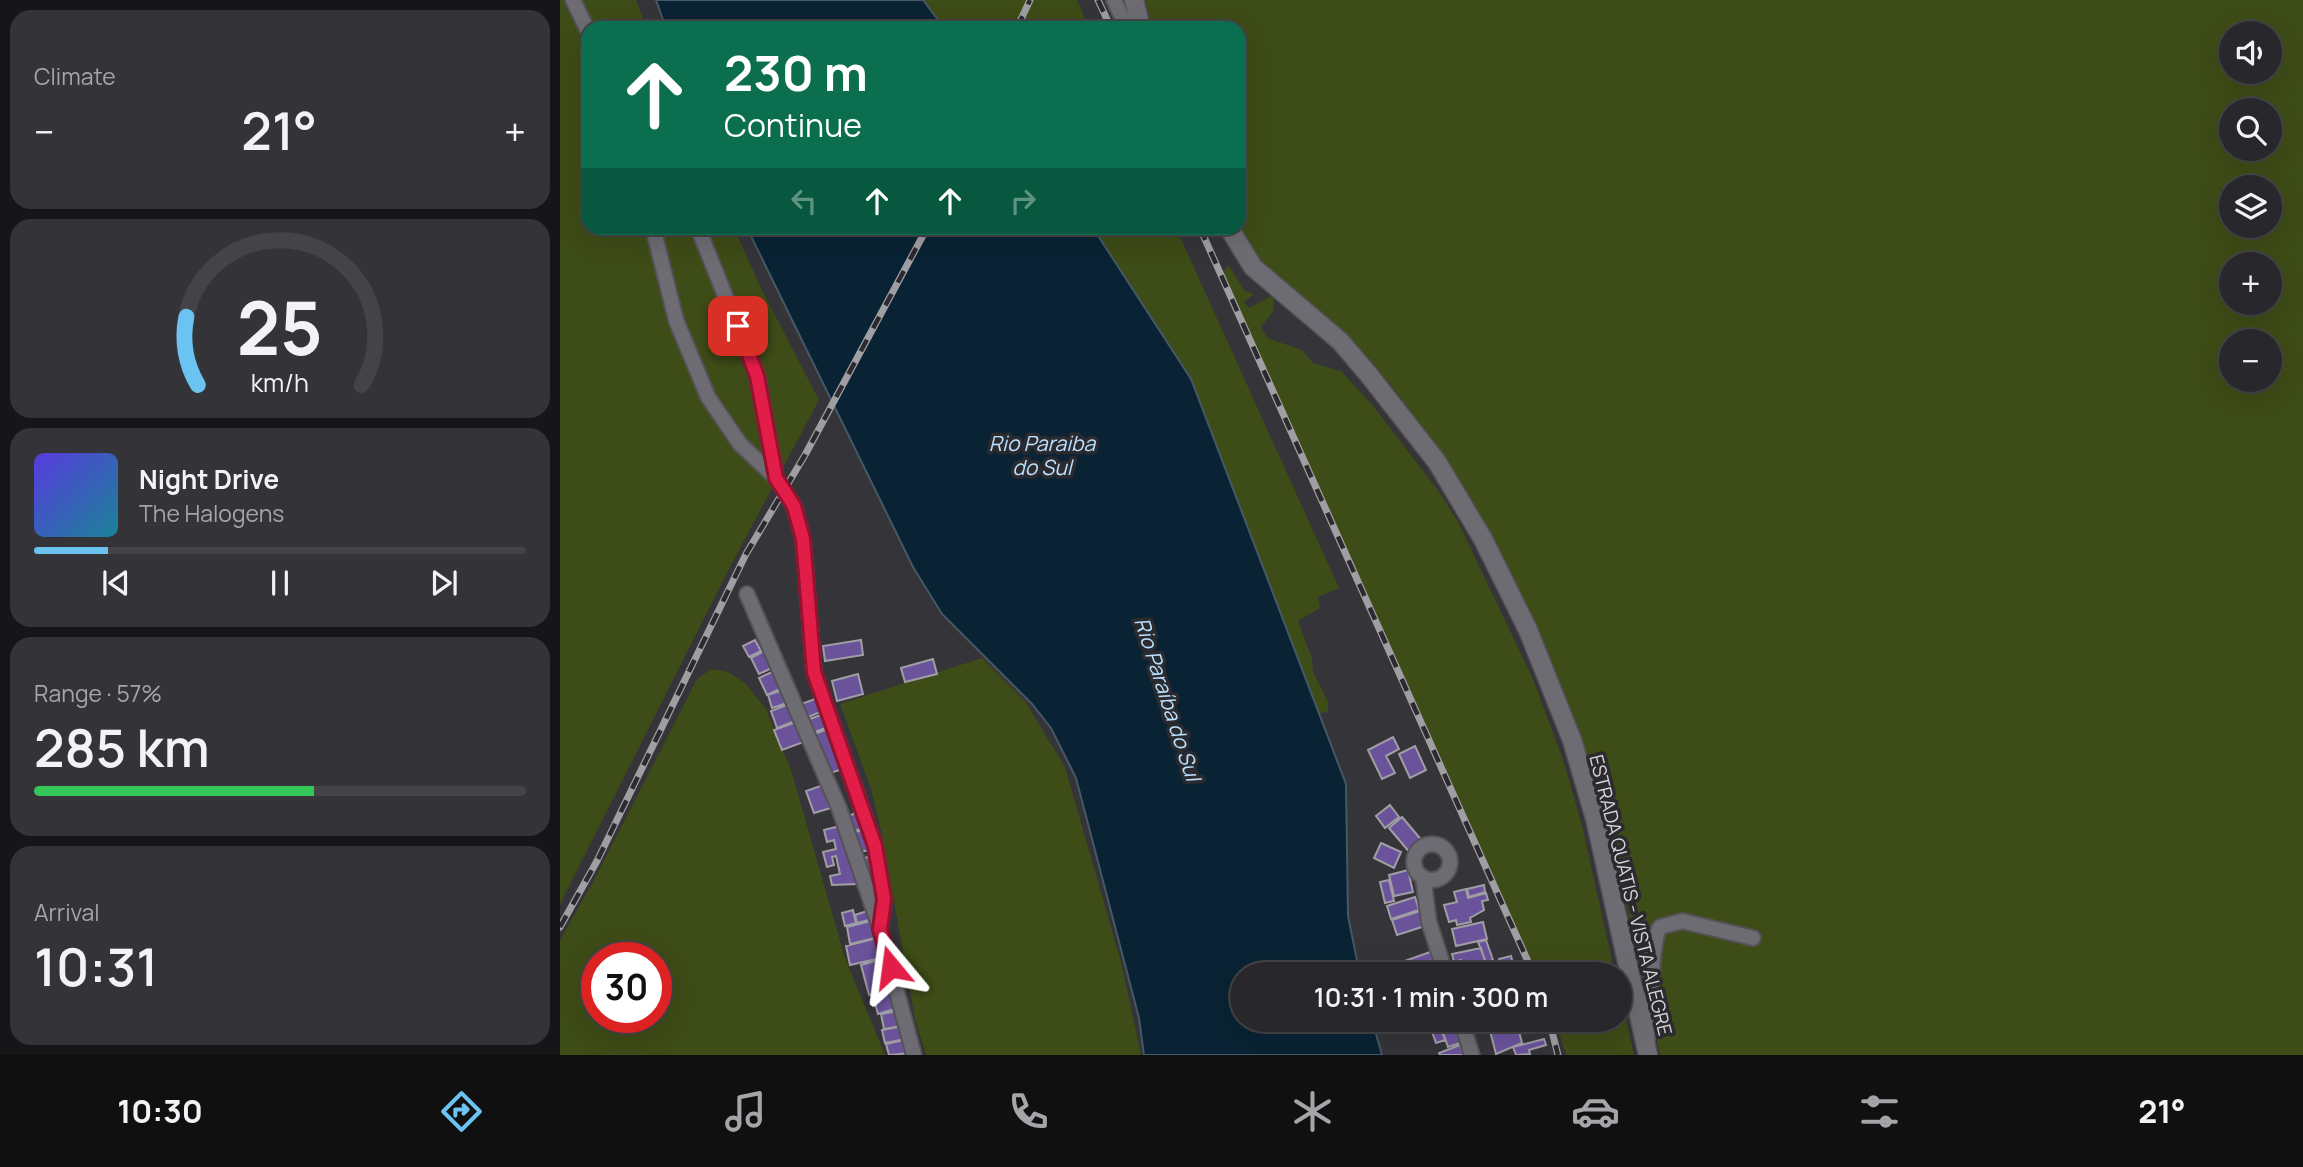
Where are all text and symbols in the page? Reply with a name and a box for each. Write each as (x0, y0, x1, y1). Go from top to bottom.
map controls (2219, 21, 2282, 392)
button: sound (2219, 21, 2282, 84)
text: 230 m (724, 39, 868, 106)
icon: ahead (609, 49, 700, 140)
text: Climate (34, 60, 116, 92)
text: 21° (241, 95, 317, 166)
button: search (2219, 98, 2282, 161)
text: Continue (724, 103, 862, 147)
text: − (34, 105, 55, 157)
text: + (504, 105, 526, 157)
button: layers (2219, 175, 2282, 238)
icon: left (785, 182, 823, 220)
icon: ahead (858, 182, 896, 220)
icon: ahead (931, 182, 969, 220)
icon: right (1004, 182, 1042, 220)
button: + (2219, 252, 2282, 315)
text: 25 (237, 277, 323, 377)
pin (708, 296, 768, 356)
icon: arrive (719, 307, 757, 345)
button: − (2219, 329, 2282, 392)
text: km/h (251, 364, 309, 399)
water label: Rio Paraiba do Sul (989, 429, 1097, 481)
text: Night Drive (139, 461, 279, 497)
text: The Halogens (139, 497, 284, 529)
icon: previous (97, 564, 135, 602)
icon: pause (261, 564, 299, 602)
icon: next (425, 564, 463, 602)
water label: Rio Paraíba do Sul (1128, 614, 1209, 787)
text: Range · 57% (34, 677, 162, 709)
text: 285 km (34, 712, 210, 783)
street label: ESTRADA QUATIS - VISTA ALEGRE (1583, 752, 1679, 1038)
text: Arrival (34, 896, 100, 928)
position arrow (854, 930, 928, 1004)
text: 10:31 (34, 931, 158, 1002)
speed limit sign: 30 (581, 942, 672, 1033)
text: 10:31 · 1 min · 300 m (1314, 979, 1548, 1015)
icon: directions (437, 1087, 486, 1136)
icon: music (721, 1087, 770, 1136)
icon: phone (1004, 1087, 1053, 1136)
icon: climate (1288, 1087, 1337, 1136)
icon: car (1571, 1087, 1620, 1136)
icon: filters (1855, 1087, 1904, 1136)
text: 10:30 (117, 1089, 203, 1133)
text: 21° (2138, 1089, 2186, 1133)

